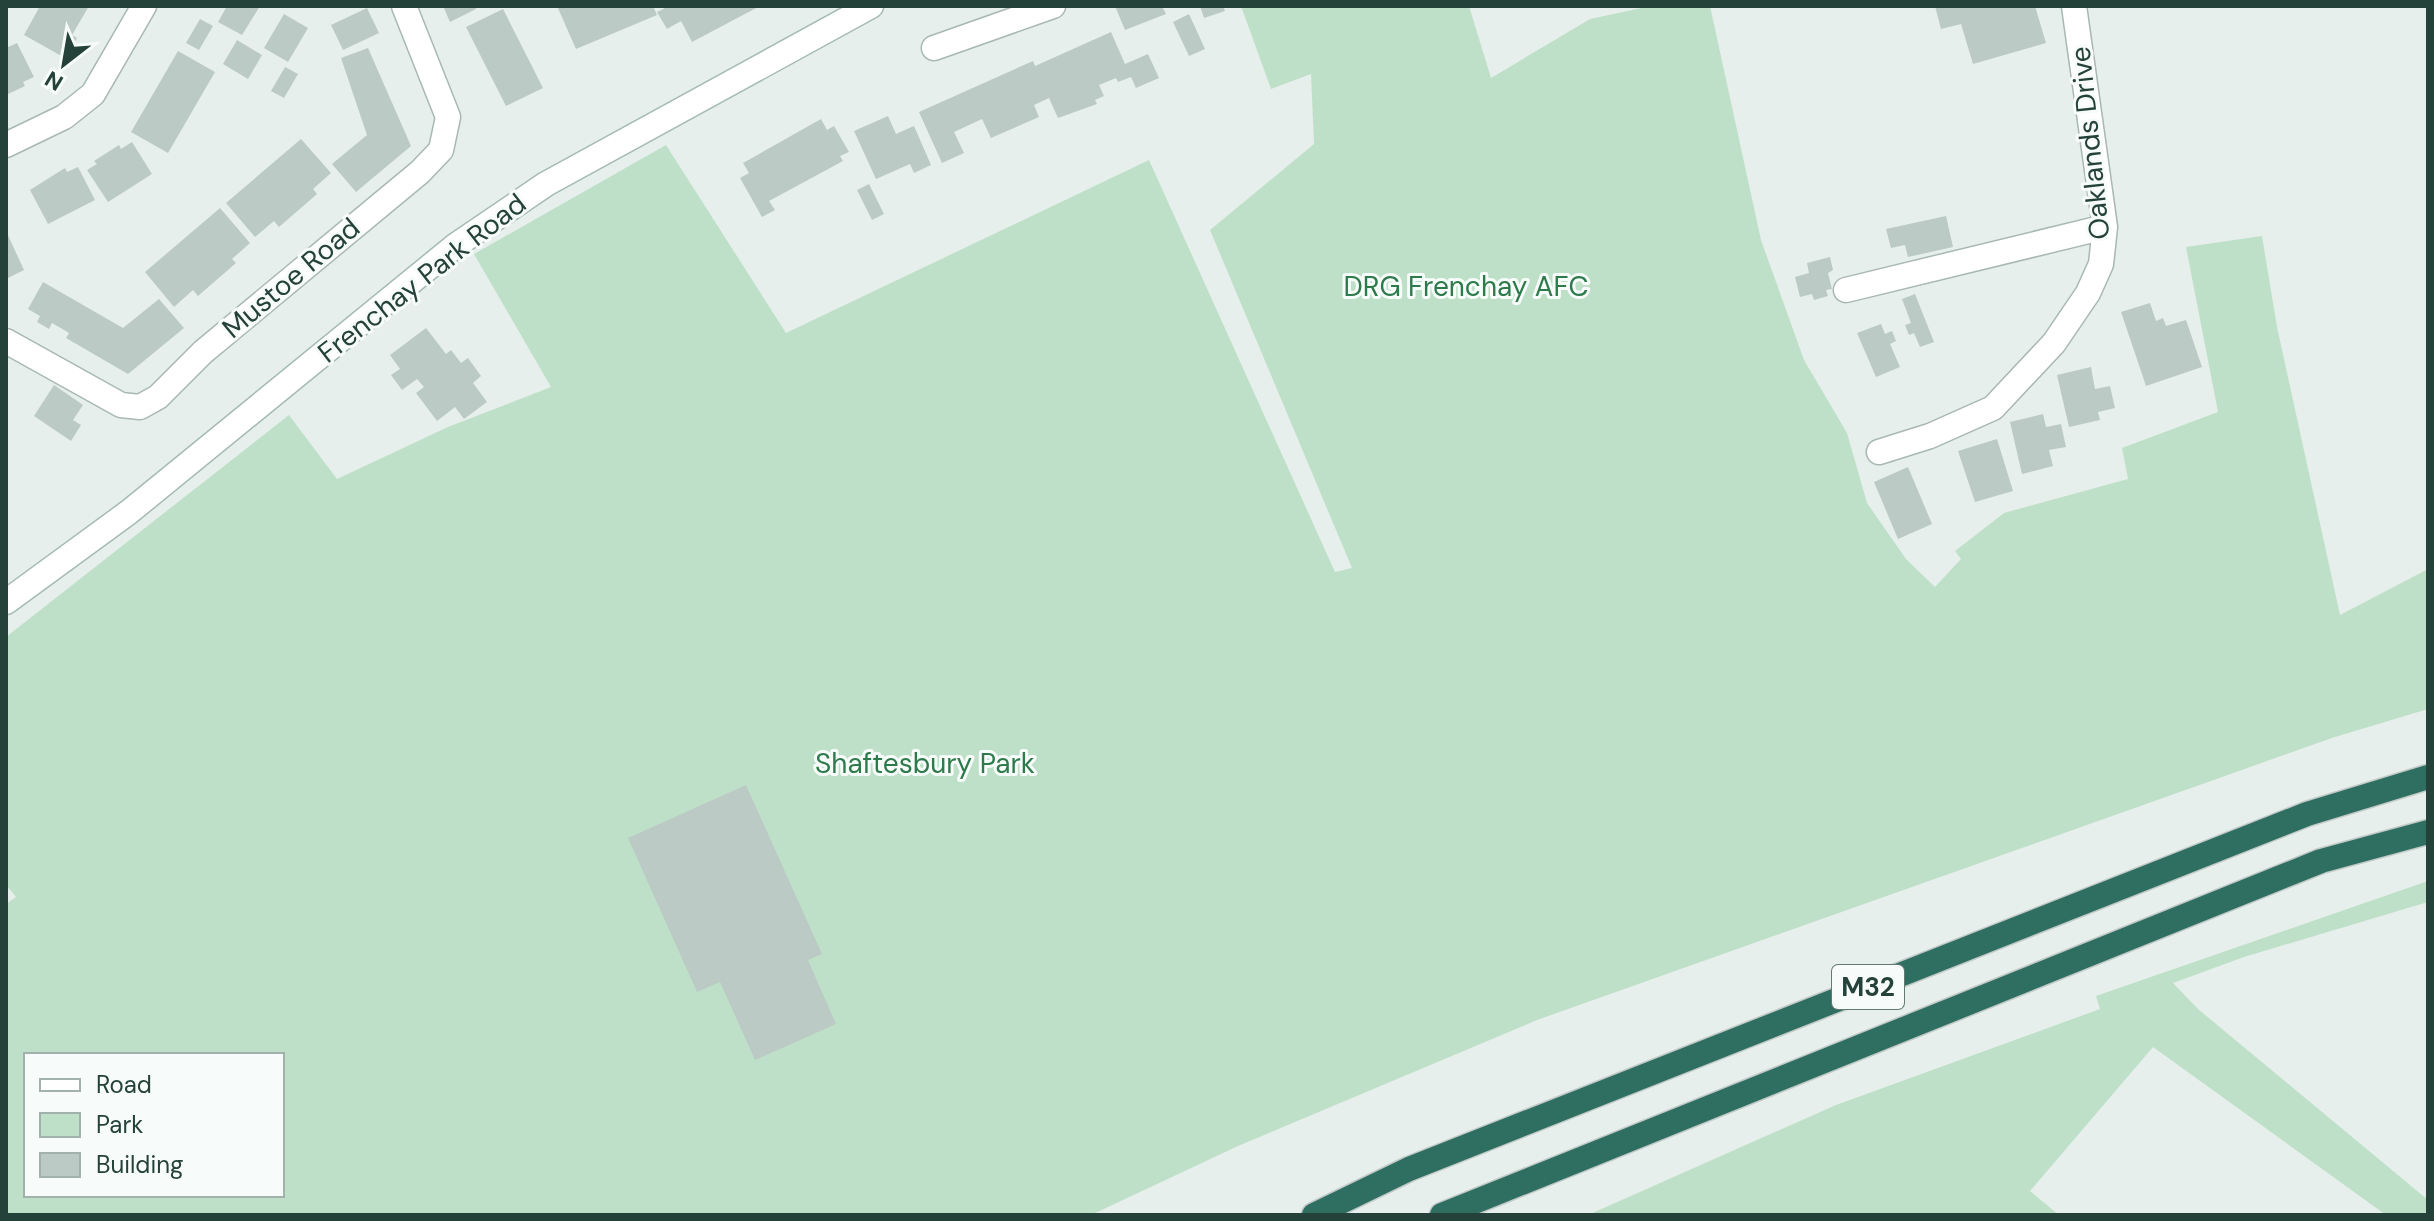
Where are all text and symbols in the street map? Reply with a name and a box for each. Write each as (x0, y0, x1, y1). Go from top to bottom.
north arrow (24, 24, 104, 104)
street label: Oaklands Drive (2061, 45, 2119, 241)
text: N (40, 64, 68, 97)
street label: Frenchay Park Road (310, 185, 534, 371)
street label: Mustoe Road (214, 210, 368, 346)
park label: DRG Frenchay AFC (1344, 268, 1588, 305)
park label: Shaftesbury Park (815, 745, 1035, 782)
road number: M32 (1832, 965, 1904, 1009)
legend (24, 1053, 284, 1197)
text: Road (96, 1069, 152, 1100)
text: Park (96, 1109, 143, 1140)
text: Building (96, 1149, 183, 1180)

